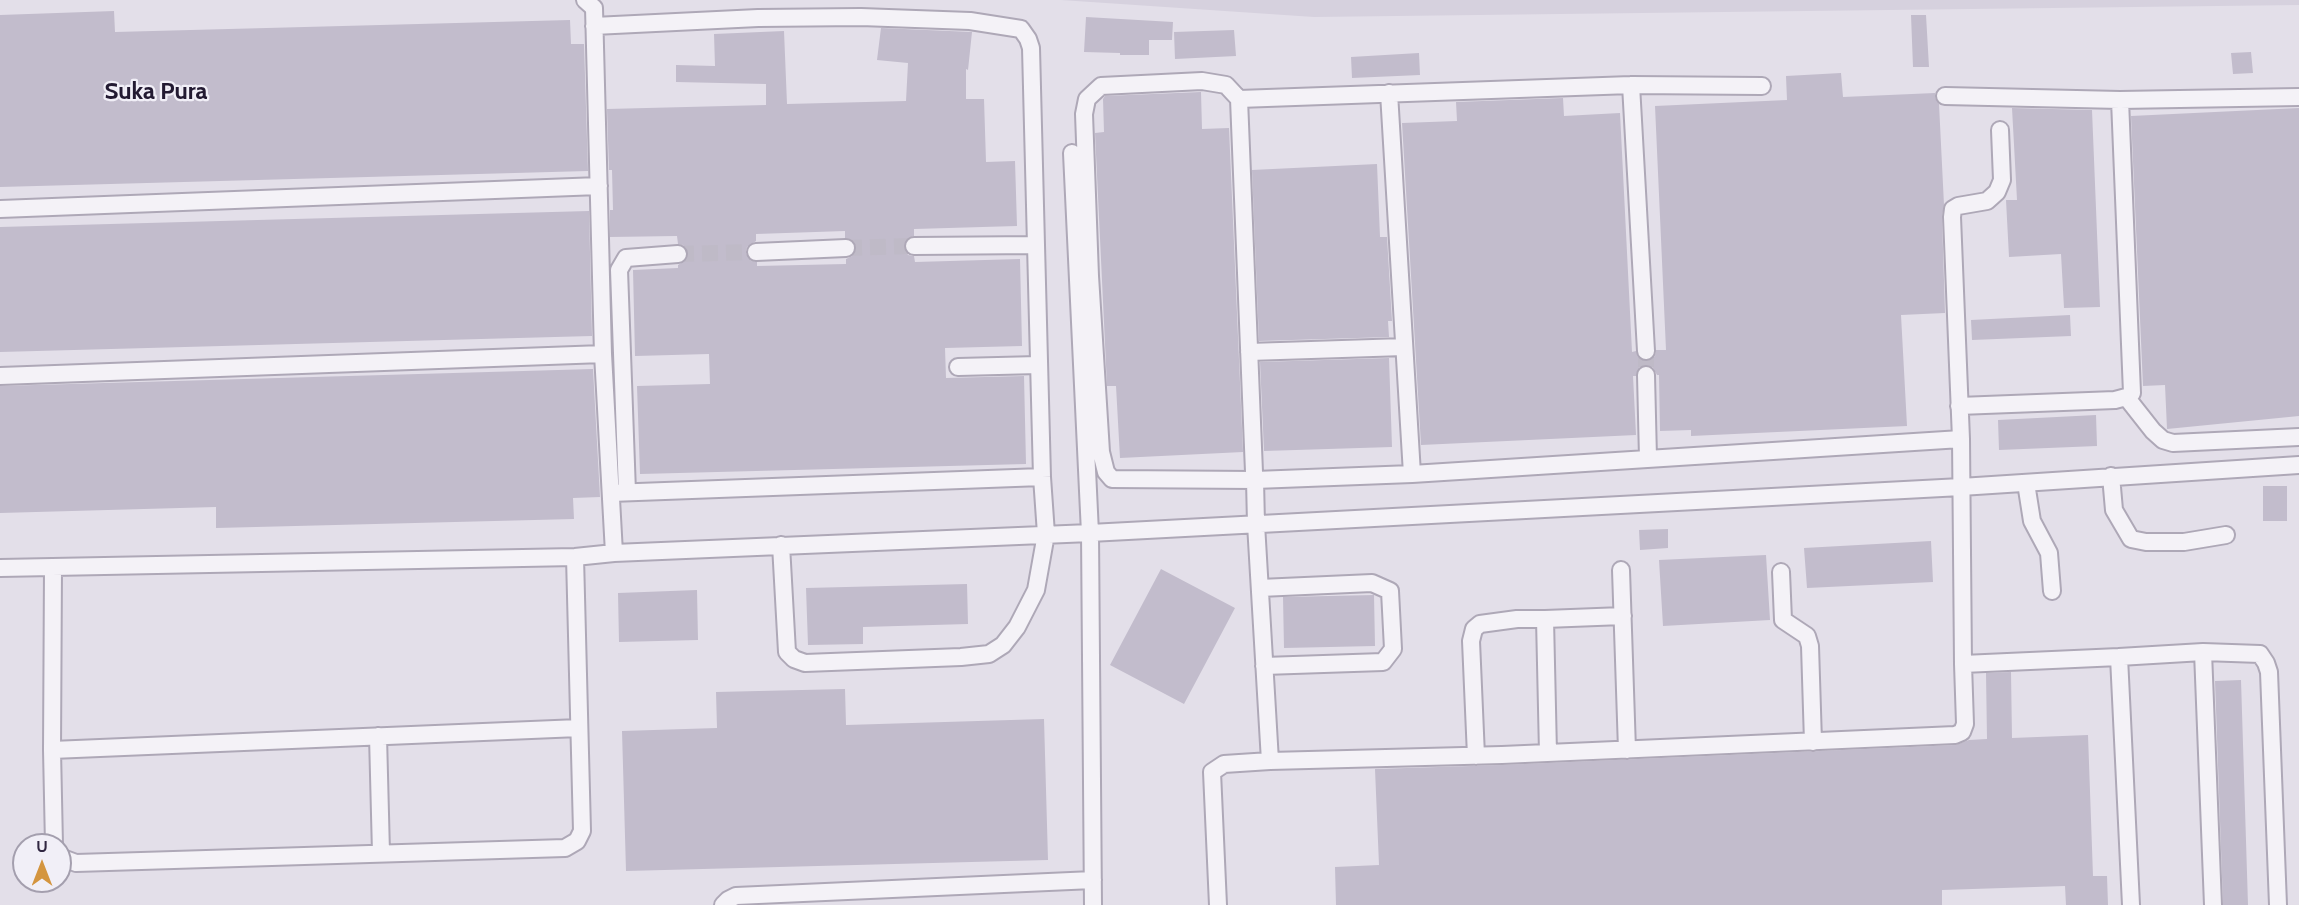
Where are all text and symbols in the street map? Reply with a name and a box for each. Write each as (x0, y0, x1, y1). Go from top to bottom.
district label: Suka Pura (104, 78, 208, 106)
north arrow (12, 833, 72, 893)
text: U (36, 837, 48, 856)

